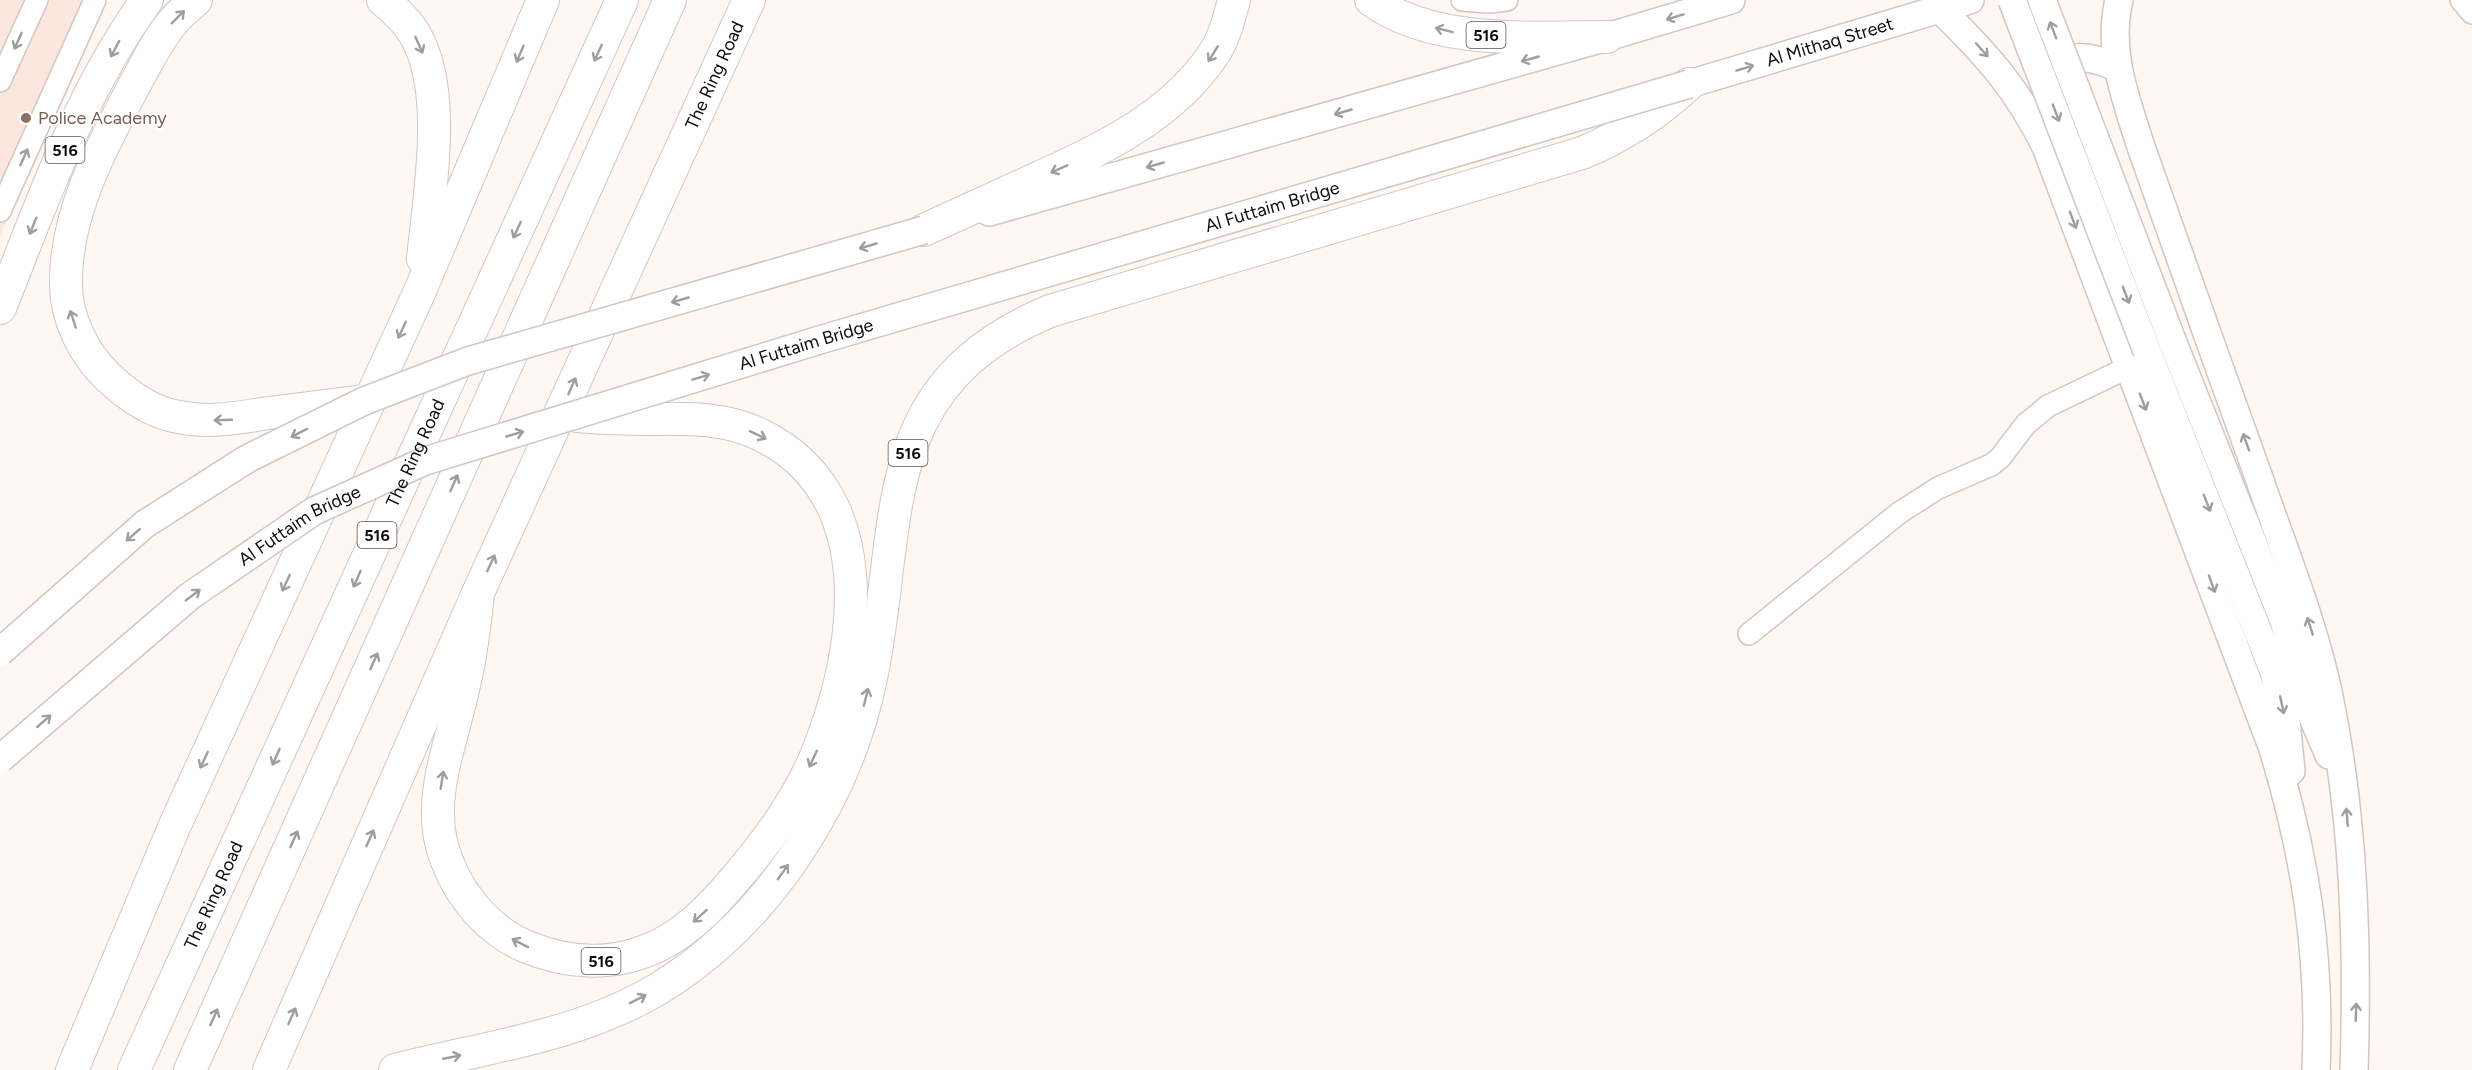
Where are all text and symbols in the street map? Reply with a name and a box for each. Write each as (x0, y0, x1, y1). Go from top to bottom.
one-way arrow (171, 10, 186, 24)
one-way arrow (1666, 12, 1685, 23)
street label: Al Mithaq Street (1764, 12, 1896, 71)
street label: The Ring Road (680, 18, 749, 133)
road number: 516 (1466, 22, 1506, 48)
one-way arrow (2047, 22, 2058, 40)
one-way arrow (1435, 23, 1454, 35)
one-way arrow (12, 31, 24, 49)
one-way arrow (414, 35, 425, 53)
one-way arrow (109, 40, 121, 57)
one-way arrow (1975, 42, 1989, 57)
one-way arrow (514, 44, 525, 63)
one-way arrow (592, 44, 603, 62)
one-way arrow (1206, 45, 1218, 62)
one-way arrow (1521, 54, 1540, 65)
one-way arrow (1735, 62, 1754, 73)
one-way arrow (2051, 104, 2062, 122)
place label: Police Academy (38, 107, 167, 129)
one-way arrow (1334, 107, 1353, 118)
marker: Police Academy (19, 111, 33, 125)
road number: 516 (46, 137, 84, 163)
one-way arrow (19, 149, 30, 167)
one-way arrow (1146, 160, 1165, 171)
one-way arrow (1050, 163, 1068, 175)
street label: Al Futtaim Bridge (1202, 176, 1342, 237)
one-way arrow (2069, 210, 2080, 229)
one-way arrow (27, 216, 38, 235)
one-way arrow (510, 221, 522, 239)
one-way arrow (859, 241, 878, 252)
one-way arrow (2121, 286, 2132, 304)
one-way arrow (671, 295, 690, 306)
one-way arrow (67, 310, 78, 329)
street label: Al Futtaim Bridge (736, 314, 876, 375)
one-way arrow (396, 320, 408, 338)
one-way arrow (691, 371, 710, 382)
one-way arrow (567, 377, 579, 395)
one-way arrow (2138, 392, 2149, 411)
street label: The Ring Road (381, 396, 449, 511)
one-way arrow (213, 414, 233, 426)
one-way arrow (290, 428, 308, 439)
one-way arrow (505, 428, 524, 439)
one-way arrow (749, 429, 767, 441)
one-way arrow (2239, 433, 2250, 452)
road number: 516 (888, 440, 928, 466)
one-way arrow (449, 475, 461, 493)
street label: Al Futtaim Bridge (234, 480, 364, 571)
one-way arrow (2202, 493, 2213, 511)
road number: 516 (358, 522, 397, 548)
one-way arrow (125, 528, 141, 541)
one-way arrow (486, 555, 498, 573)
one-way arrow (350, 570, 362, 588)
one-way arrow (279, 574, 291, 592)
one-way arrow (2207, 574, 2218, 593)
one-way arrow (184, 589, 200, 601)
one-way arrow (2304, 617, 2315, 636)
one-way arrow (370, 652, 381, 670)
one-way arrow (861, 688, 873, 707)
one-way arrow (2277, 695, 2289, 714)
one-way arrow (36, 714, 51, 728)
one-way arrow (270, 747, 281, 766)
one-way arrow (807, 750, 819, 768)
one-way arrow (198, 751, 210, 769)
one-way arrow (436, 771, 447, 791)
one-way arrow (2341, 807, 2352, 827)
one-way arrow (365, 829, 377, 847)
one-way arrow (289, 830, 301, 848)
street label: The Ring Road (180, 838, 248, 953)
one-way arrow (777, 864, 789, 880)
one-way arrow (693, 909, 708, 923)
one-way arrow (511, 937, 529, 949)
road number: 516 (582, 948, 620, 974)
one-way arrow (628, 993, 646, 1004)
one-way arrow (2350, 1002, 2362, 1022)
one-way arrow (209, 1008, 221, 1026)
one-way arrow (287, 1008, 298, 1026)
one-way arrow (442, 1051, 462, 1062)

